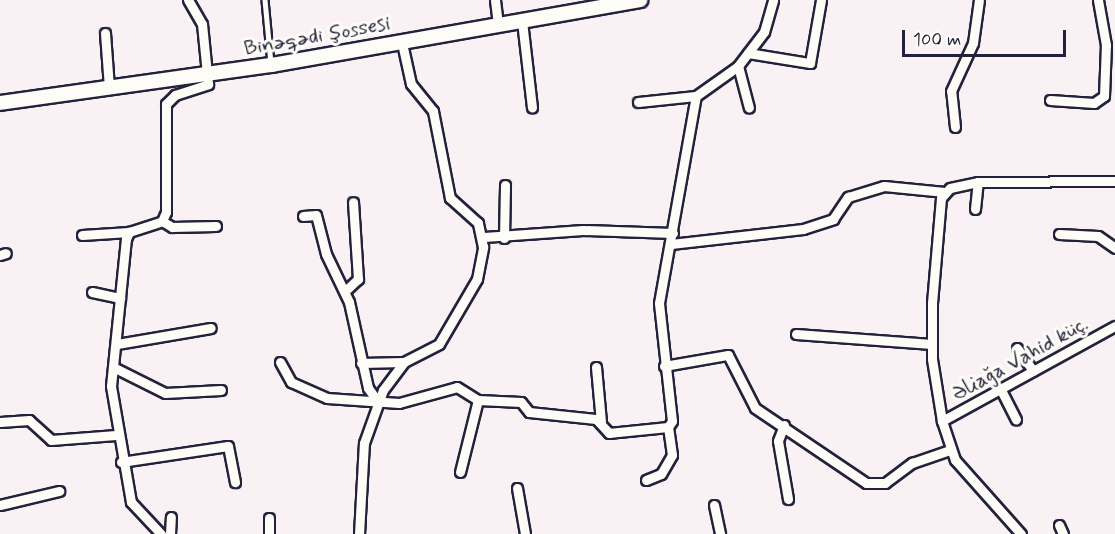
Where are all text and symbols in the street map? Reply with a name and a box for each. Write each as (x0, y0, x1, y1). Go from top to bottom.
street label: Binəqədi şossesi (242, 11, 392, 61)
scale bar (905, 18, 1068, 56)
text: 100 m (913, 28, 961, 52)
street label: Əliağa Vahid küç. (948, 311, 1092, 407)

